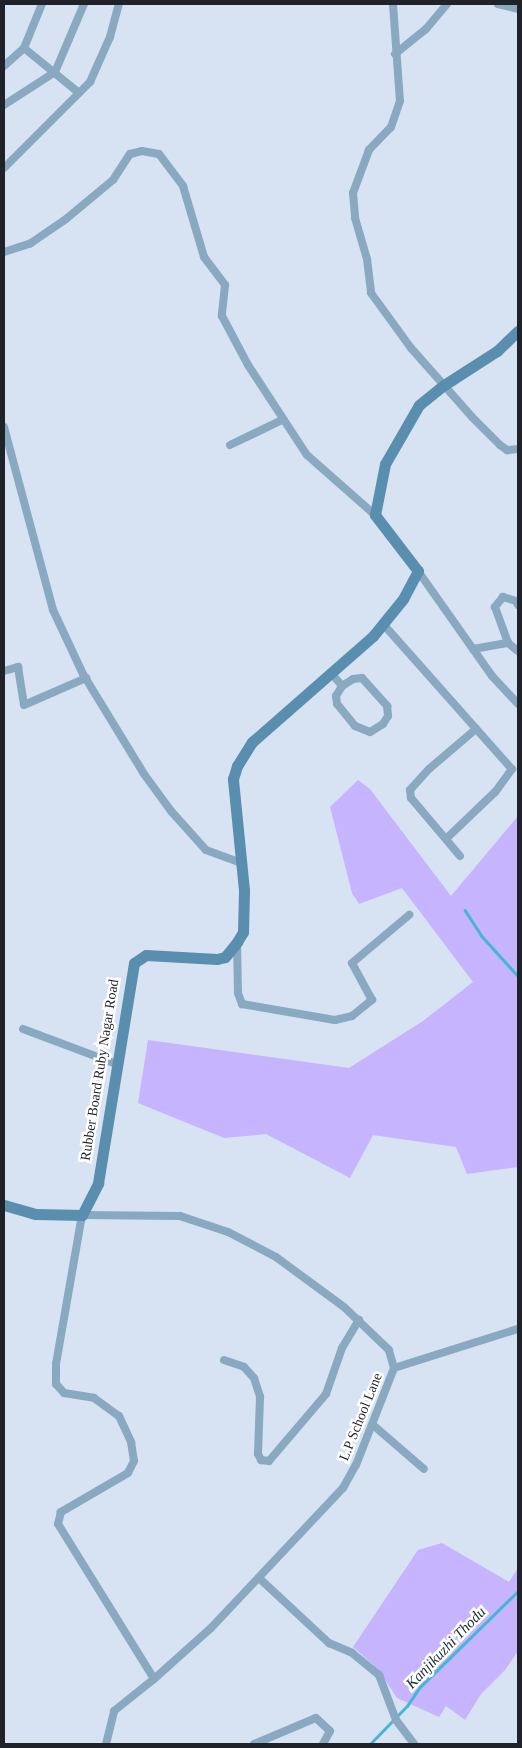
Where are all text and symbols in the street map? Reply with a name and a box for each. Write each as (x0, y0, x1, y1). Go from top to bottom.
street label: Rubber Board Ruby Nagar Road (77, 978, 123, 1162)
street label: L.P School Lane (336, 1370, 386, 1464)
water label: Kanjikuzhi Thodu (402, 1603, 490, 1693)

